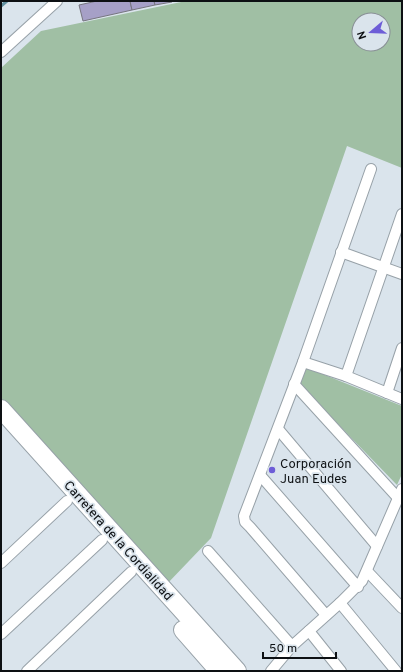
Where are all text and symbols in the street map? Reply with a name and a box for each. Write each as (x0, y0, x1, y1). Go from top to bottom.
north arrow (351, 12, 391, 52)
text: N (355, 29, 370, 41)
place label: Corporación Juan Eudes (280, 457, 352, 488)
marker: Corporación Juan Eudes (267, 465, 277, 475)
street label: Carretera de la Cordialidad (60, 478, 175, 604)
scale bar (263, 634, 336, 660)
text: 50 m (269, 641, 297, 657)

